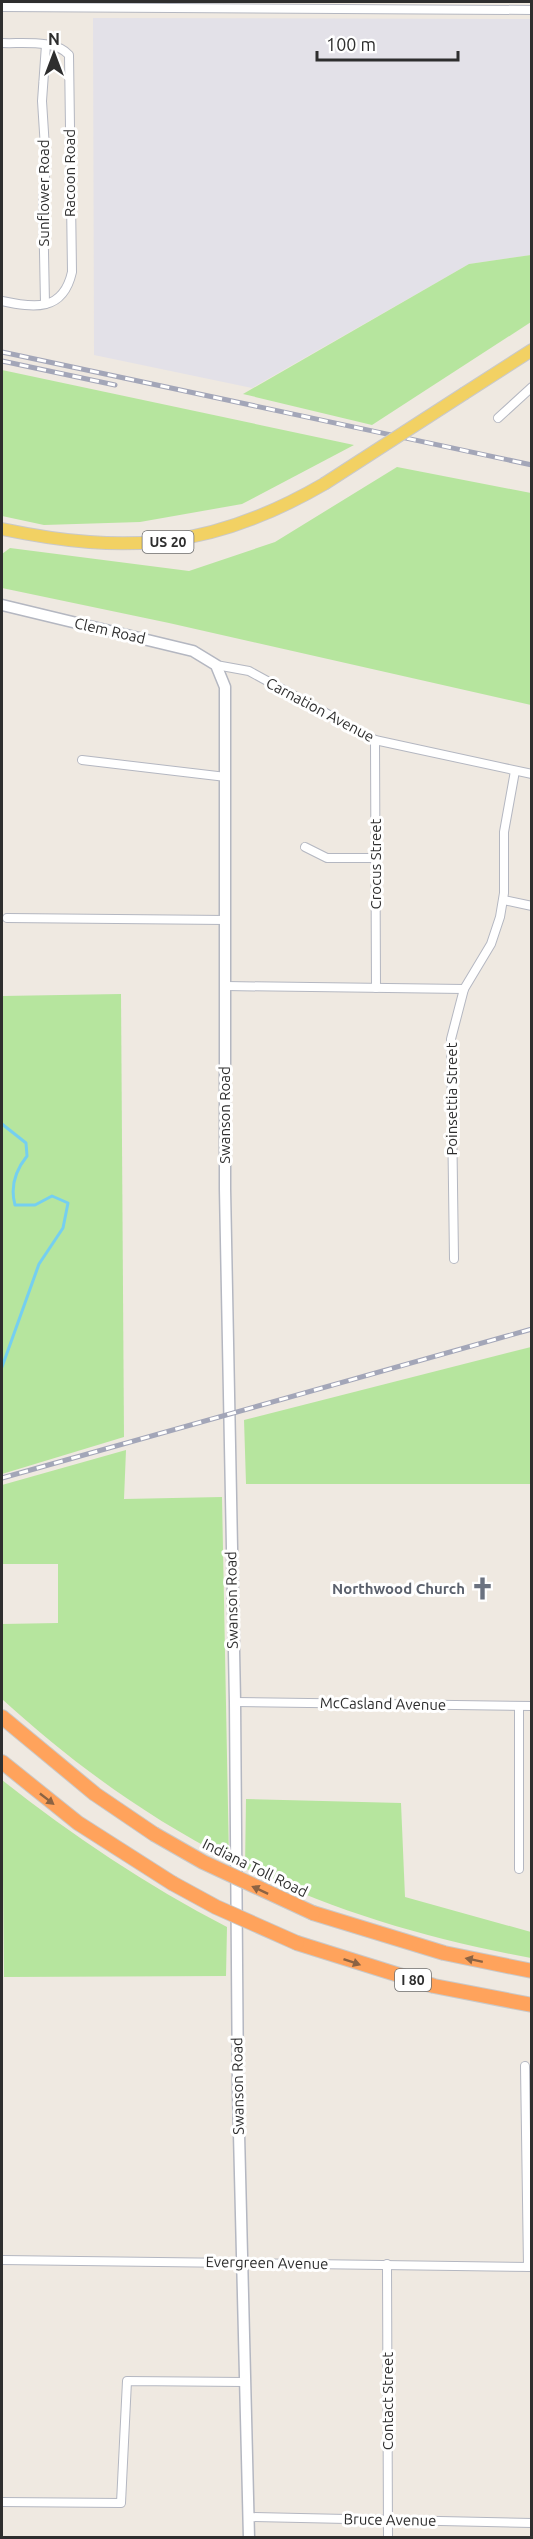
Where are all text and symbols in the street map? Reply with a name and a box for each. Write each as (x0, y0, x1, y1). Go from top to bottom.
north arrow (24, 24, 84, 84)
scale bar (317, 24, 458, 62)
text: N (48, 30, 60, 48)
text: 100 m (326, 34, 376, 54)
street label: Racoon Road (61, 129, 78, 217)
street label: Sunflower Road (35, 140, 52, 247)
road number: US 20 (142, 531, 194, 553)
street label: Clem Road (73, 614, 147, 647)
street label: Carnation Avenue (263, 674, 377, 745)
street label: Crocus Street (367, 818, 384, 910)
street label: Poinsettia Street (443, 1042, 460, 1156)
street label: Swanson Road (216, 1066, 233, 1164)
street label: Swanson Road (222, 1551, 241, 1649)
church icon: Northwood Church (470, 1576, 496, 1602)
place label: Northwood Church (332, 1580, 465, 1597)
street label: McCasland Avenue (320, 1694, 446, 1713)
one-way arrow (39, 1792, 54, 1804)
street label: Indiana Toll Road (200, 1835, 310, 1900)
one-way arrow (251, 1885, 268, 1894)
one-way arrow (464, 1955, 483, 1964)
one-way arrow (343, 1957, 361, 1967)
road number: I 80 (395, 1969, 431, 1991)
street label: Swanson Road (228, 2037, 247, 2135)
street label: Evergreen Avenue (205, 2253, 329, 2272)
street label: Contact Street (379, 2352, 396, 2450)
street label: Bruce Avenue (343, 2510, 437, 2529)

